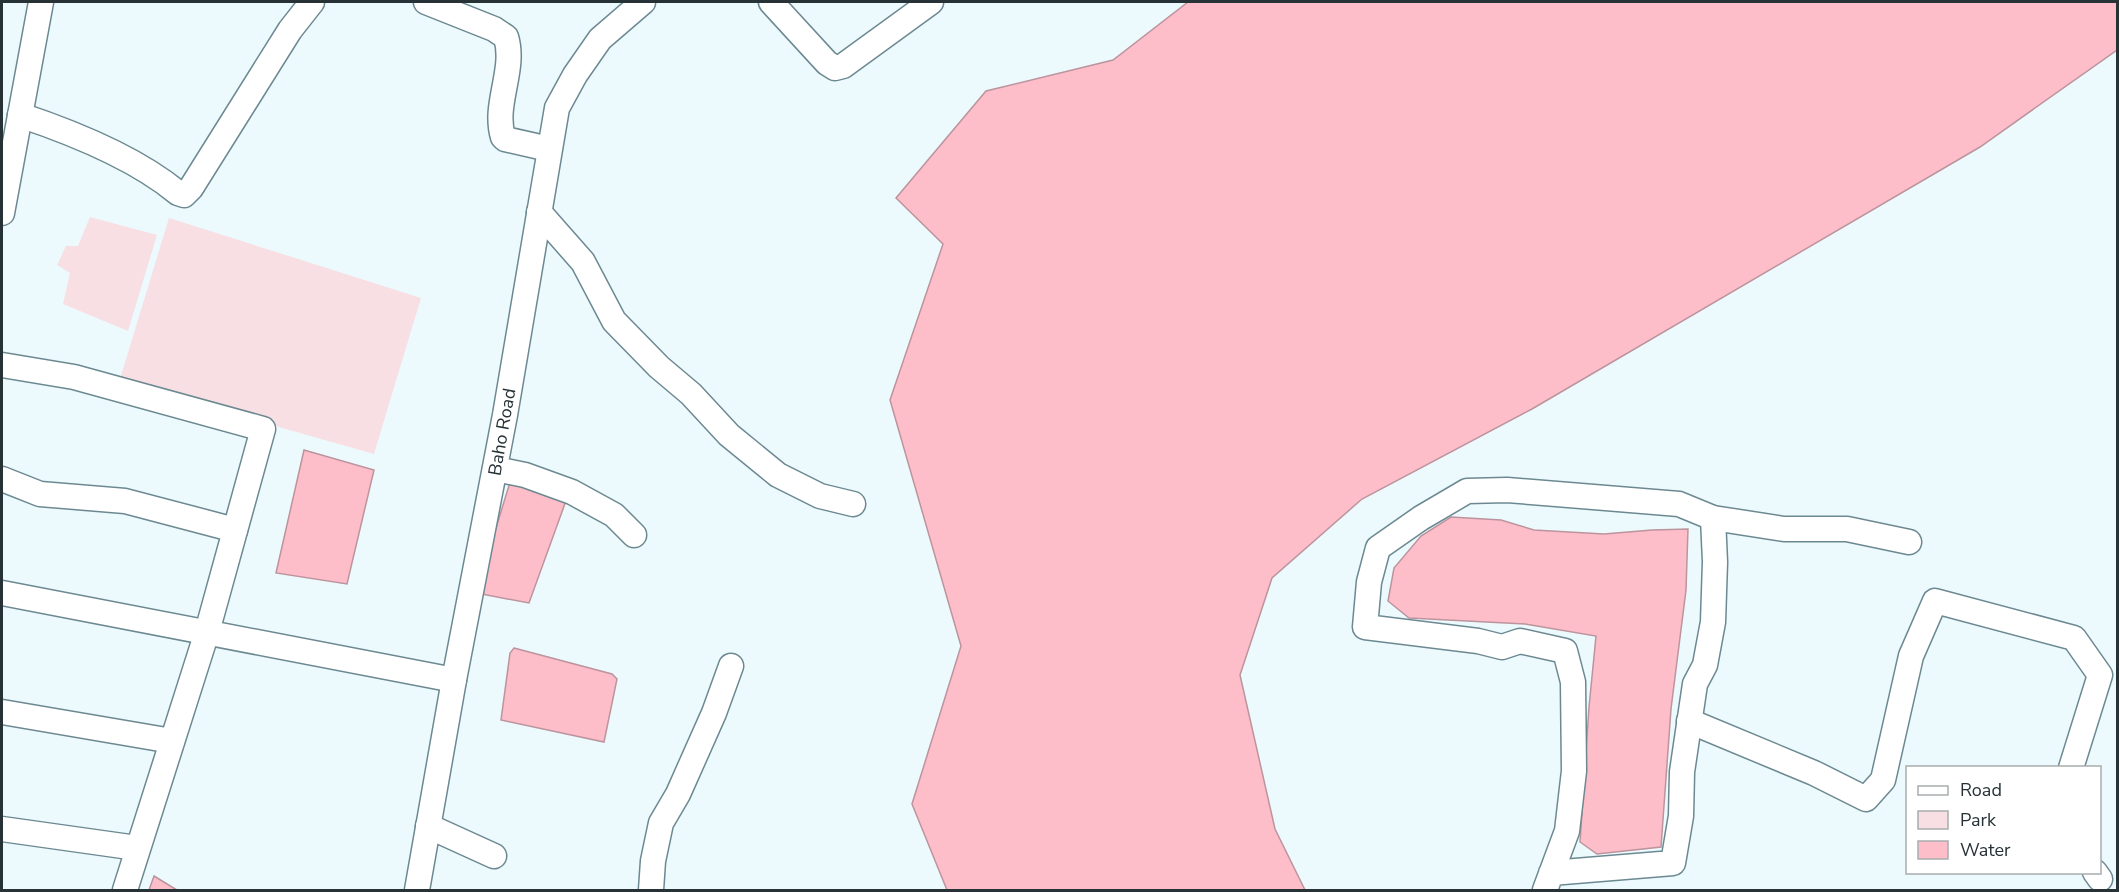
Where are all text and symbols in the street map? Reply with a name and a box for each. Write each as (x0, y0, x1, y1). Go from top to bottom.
street label: Baho Road (483, 386, 521, 478)
legend (1906, 766, 2101, 874)
text: Road (1960, 778, 2002, 802)
text: Park (1960, 808, 1997, 832)
text: Water (1960, 838, 2011, 862)

